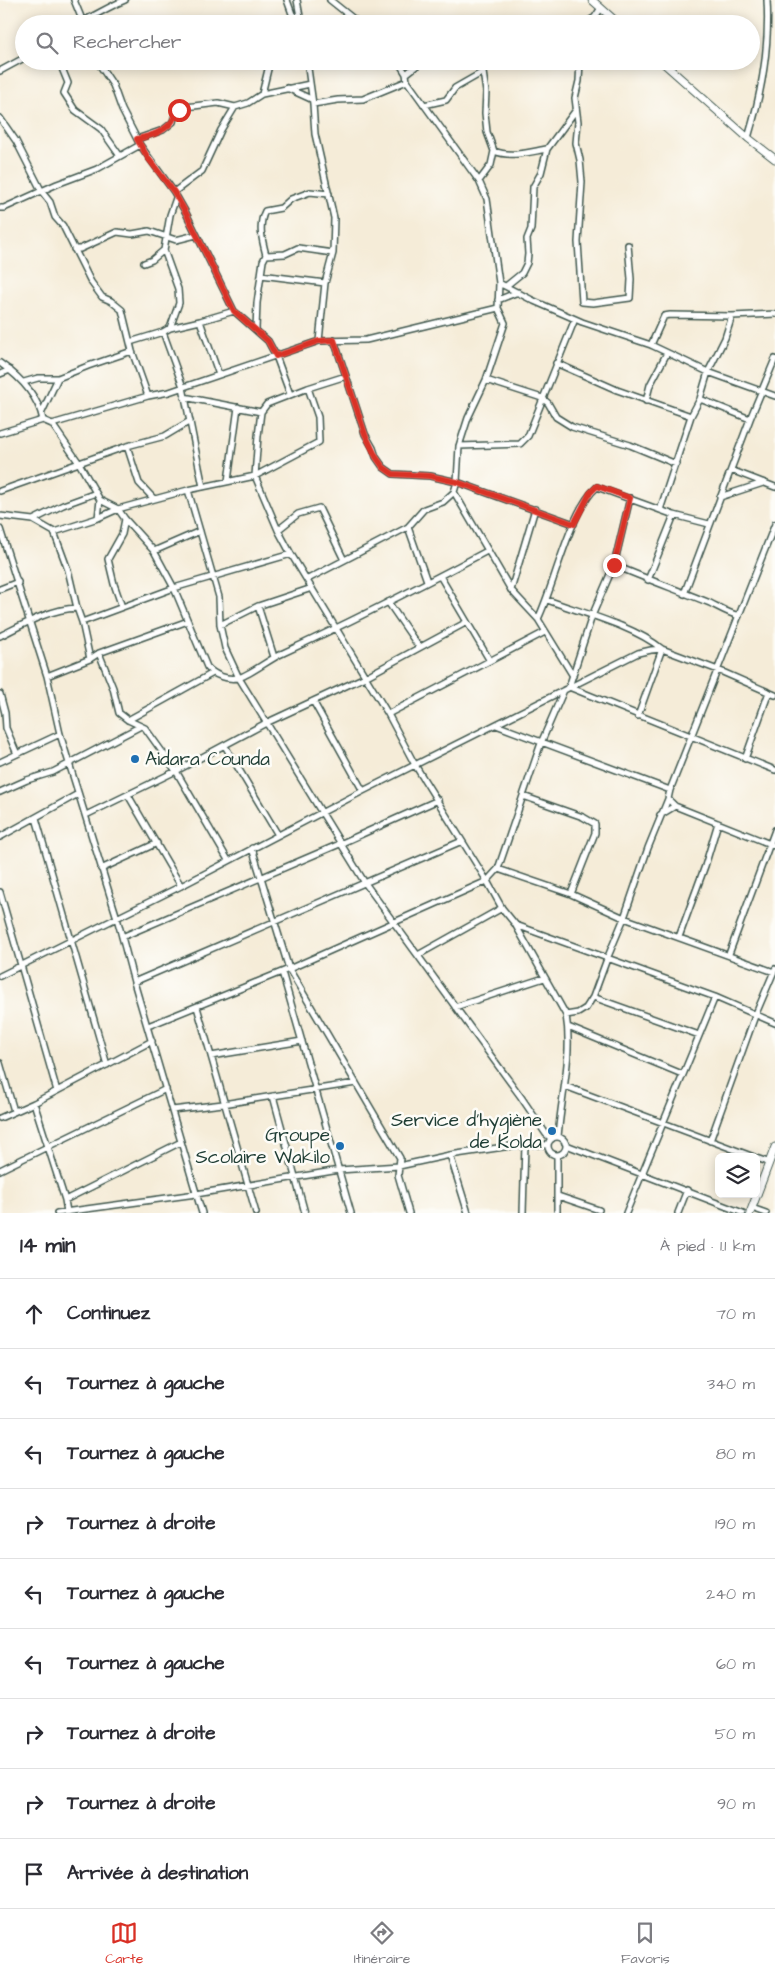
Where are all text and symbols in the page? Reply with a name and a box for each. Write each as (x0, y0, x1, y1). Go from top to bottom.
search box (15, 15, 760, 70)
icon: search (33, 29, 61, 57)
text: Rechercher (73, 29, 181, 56)
route start (168, 99, 191, 122)
route end (603, 554, 626, 577)
place label: Aidara Counda (145, 746, 270, 773)
marker: Aidara Counda (129, 753, 141, 765)
place label: Service d'hygiène de Kolda (391, 1107, 542, 1156)
place label: Groupe Scolaire Wakilo (195, 1122, 330, 1171)
marker: Service d'hygiène de Kolda (546, 1125, 558, 1137)
marker: Groupe Scolaire Wakilo (334, 1140, 346, 1152)
map controls (715, 1153, 760, 1198)
button: layers (715, 1153, 760, 1198)
text: 14 min (20, 1231, 75, 1260)
text: À pied · 1.1 km (660, 1235, 755, 1257)
icon: ahead (20, 1300, 48, 1328)
text: Continuez (67, 1300, 150, 1327)
text: 70 m (716, 1303, 755, 1325)
icon: left (20, 1370, 48, 1398)
text: Tournez à gauche (67, 1370, 225, 1397)
text: 340 m (707, 1373, 755, 1395)
icon: left (20, 1440, 48, 1468)
text: Tournez à gauche (67, 1440, 225, 1467)
text: 80 m (716, 1443, 755, 1465)
icon: right (20, 1510, 48, 1538)
text: Tournez à droite (67, 1510, 215, 1537)
text: 190 m (715, 1513, 755, 1535)
icon: left (20, 1580, 48, 1608)
text: Tournez à gauche (67, 1580, 225, 1607)
text: 240 m (706, 1583, 755, 1605)
icon: left (20, 1650, 48, 1678)
text: Tournez à gauche (67, 1650, 225, 1677)
text: 60 m (716, 1653, 755, 1675)
icon: right (20, 1720, 48, 1748)
text: Tournez à droite (67, 1720, 215, 1747)
text: 50 m (715, 1723, 755, 1745)
icon: right (20, 1790, 48, 1818)
text: Tournez à droite (67, 1790, 215, 1817)
text: 90 m (717, 1793, 755, 1815)
icon: arrive (20, 1860, 48, 1888)
text: Arrivée à destination (67, 1860, 248, 1887)
tab: Carte (105, 1919, 143, 1969)
tab: Itinéraire (354, 1919, 410, 1969)
tab: Favoris (621, 1919, 670, 1969)

